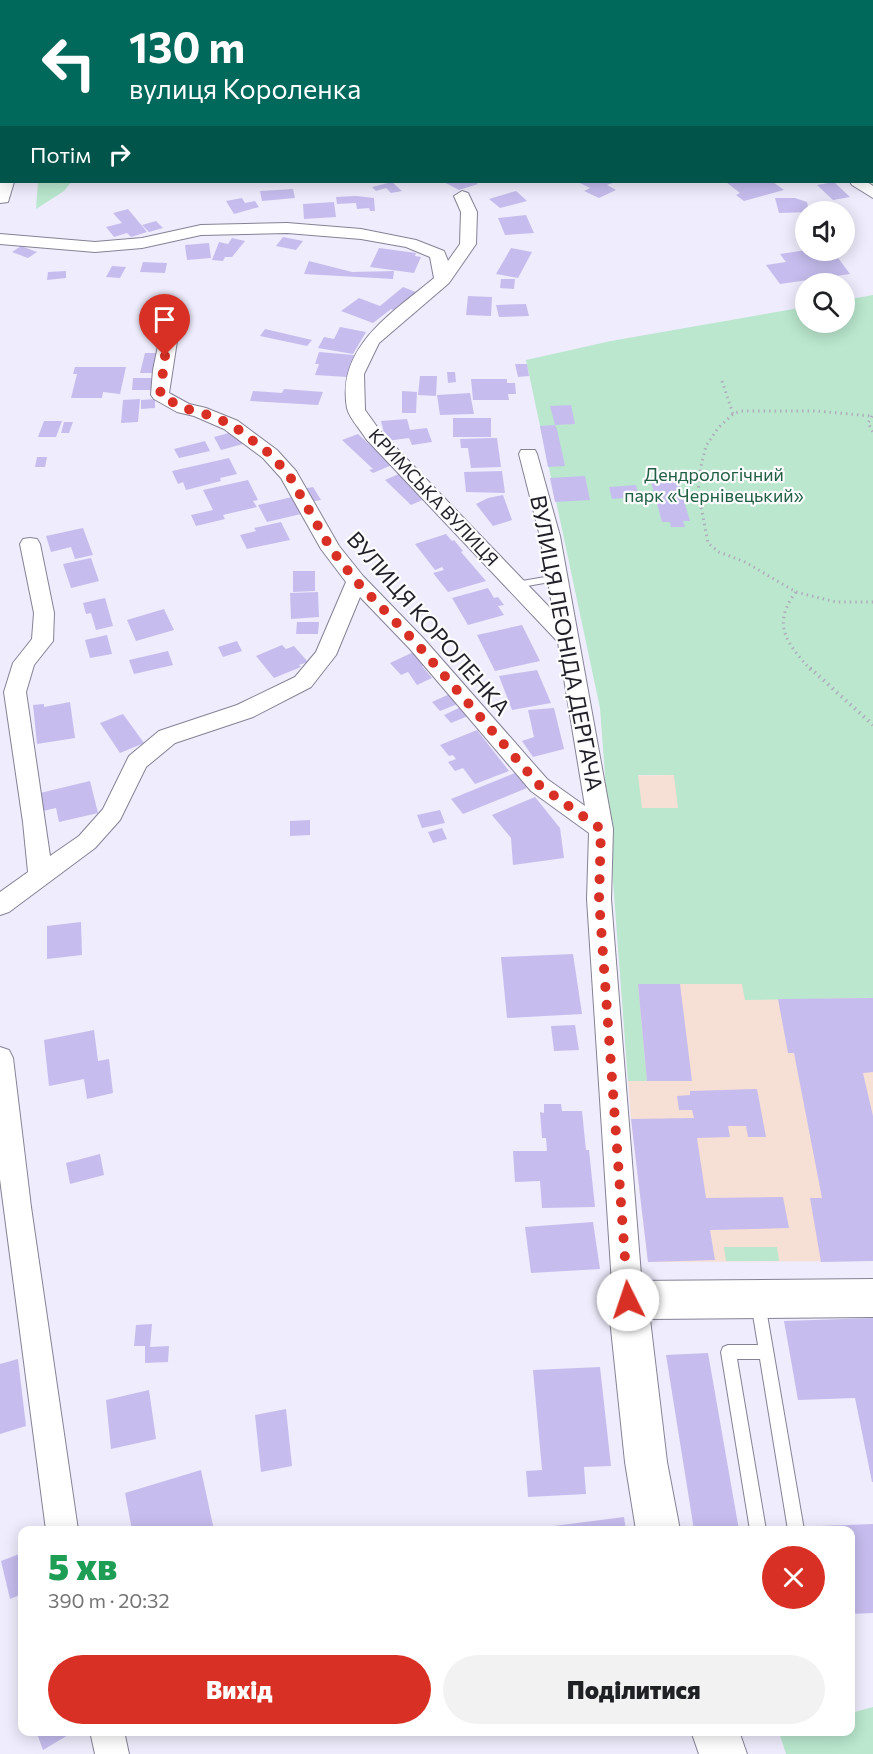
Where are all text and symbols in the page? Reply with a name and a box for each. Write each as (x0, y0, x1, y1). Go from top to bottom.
text: 130 m (129, 20, 245, 72)
icon: left (30, 24, 108, 102)
text: вулиця Короленка (129, 72, 361, 105)
icon: right (103, 138, 136, 171)
text: Потім (30, 141, 91, 168)
map controls (795, 201, 855, 333)
button: sound (795, 201, 855, 261)
button: search (795, 273, 855, 333)
pin (139, 294, 190, 356)
icon: arrive (148, 303, 181, 336)
street label: КРИМСЬКА ВУЛИЦЯ (365, 424, 503, 570)
park label: Дендрологічний парк «Чернівецький» (624, 463, 804, 506)
street label: ВУЛИЦЯ ЛЕОНІДА ДЕРГАЧА (525, 493, 609, 793)
street label: ВУЛИЦЯ КОРОЛЕНКА (342, 525, 516, 721)
position arrow (596, 1268, 660, 1332)
text: 5 хв (48, 1543, 117, 1587)
button: close (762, 1546, 825, 1609)
text: 390 m · 20:32 (48, 1588, 170, 1612)
button: Вихід (48, 1655, 431, 1724)
button: Поділитися (443, 1655, 825, 1724)

